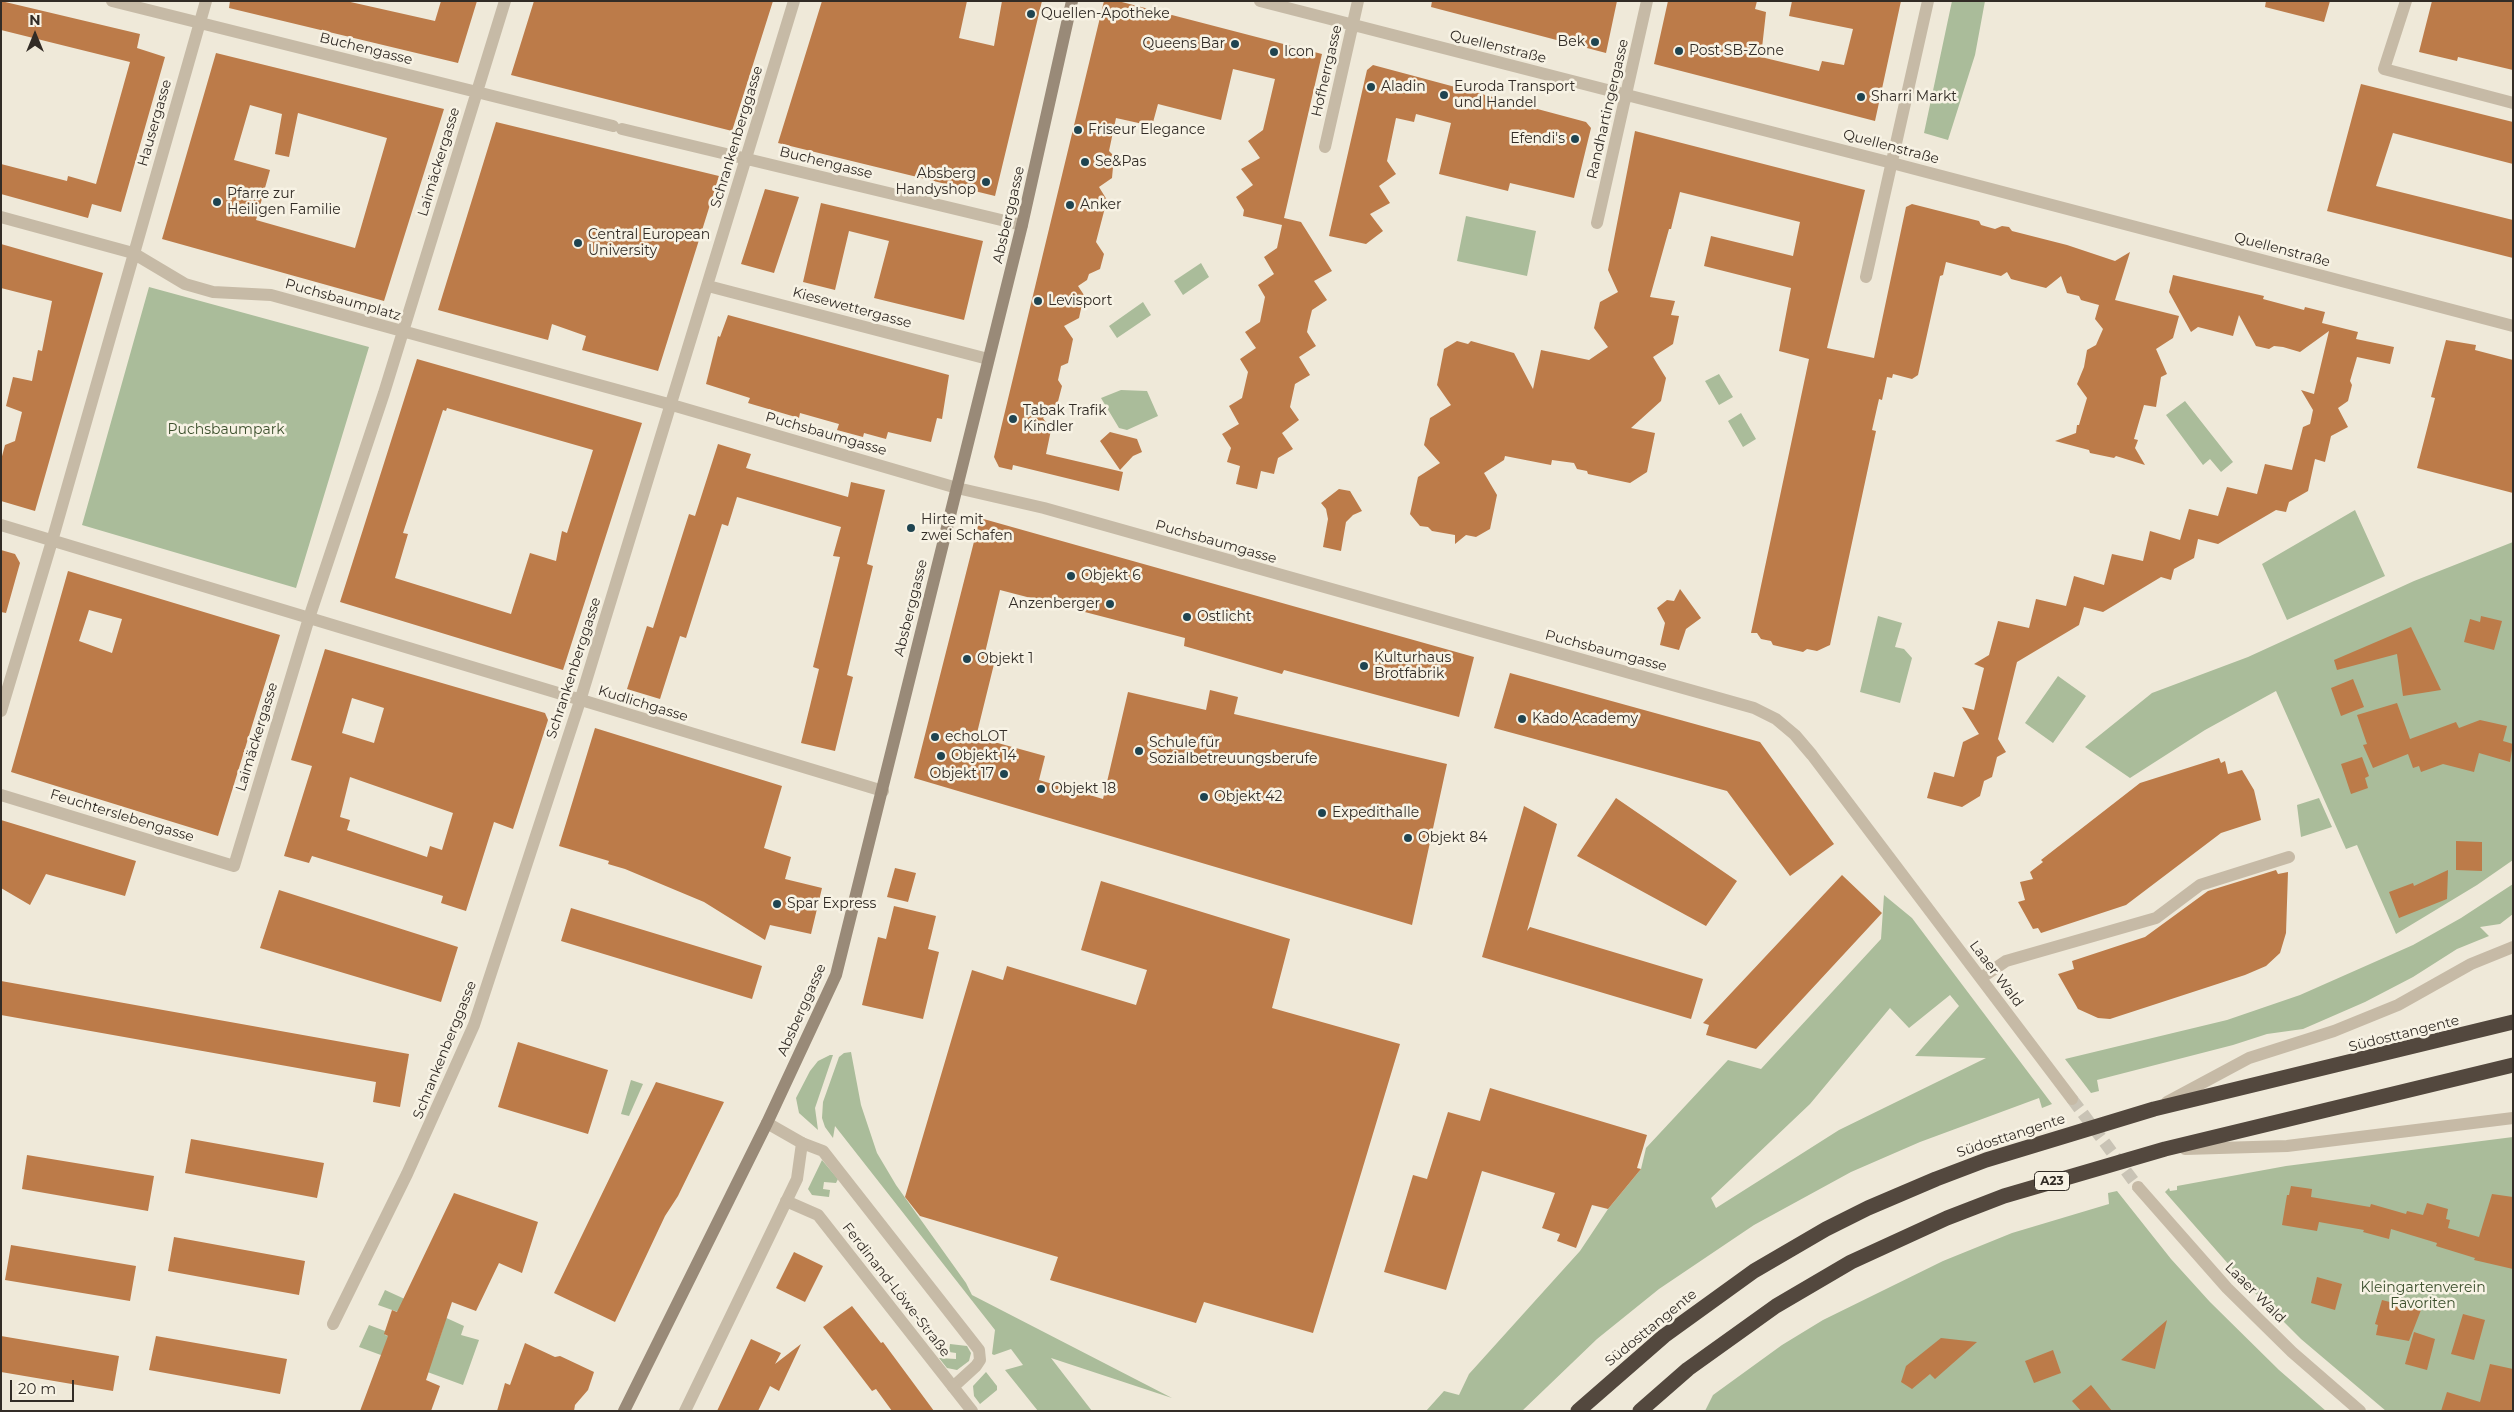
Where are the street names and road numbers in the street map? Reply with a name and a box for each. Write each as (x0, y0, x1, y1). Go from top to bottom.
street label: Hofherrgasse (1308, 23, 1346, 119)
street label: Quellenstraße (1448, 27, 1548, 67)
street label: Buchengasse (318, 29, 414, 69)
street label: Randhartingergasse (1584, 37, 1632, 181)
street label: Schrankenberggasse (707, 64, 767, 210)
street label: Hausergasse (135, 78, 175, 168)
street label: Laimäckergasse (414, 105, 464, 219)
street label: Quellenstraße (1841, 126, 1941, 168)
street label: Buchengasse (778, 143, 874, 183)
street label: Absberggasse (990, 165, 1028, 265)
street label: Quellenstraße (2232, 229, 2332, 271)
street label: Puchsbaumplatz (283, 275, 403, 325)
street label: Kiesewettergasse (791, 284, 913, 332)
street label: Puchsbaumgasse (763, 409, 889, 459)
street label: Puchsbaumgasse (1153, 517, 1279, 567)
street label: Absberggasse (891, 558, 931, 658)
street label: Schrankenberggasse (543, 595, 605, 741)
street label: Puchsbaumgasse (1543, 627, 1669, 675)
street label: Laimäckergasse (232, 680, 282, 794)
street label: Kudlichgasse (596, 682, 690, 726)
street label: Feuchterslebengasse (48, 786, 196, 846)
street label: Laaer Wald (1966, 937, 2026, 1011)
street label: Absberggasse (774, 961, 830, 1059)
street label: Schrankenberggasse (410, 978, 480, 1122)
street label: Südosttangente (2347, 1012, 2461, 1056)
street label: Südosttangente (1955, 1111, 2067, 1161)
road number: A23 (2034, 1172, 2070, 1190)
street label: Ferdinand-Löwe-Straße (838, 1220, 954, 1360)
street label: Laaer Wald (2221, 1259, 2289, 1327)
street label: Südosttangente (1602, 1286, 1700, 1370)

